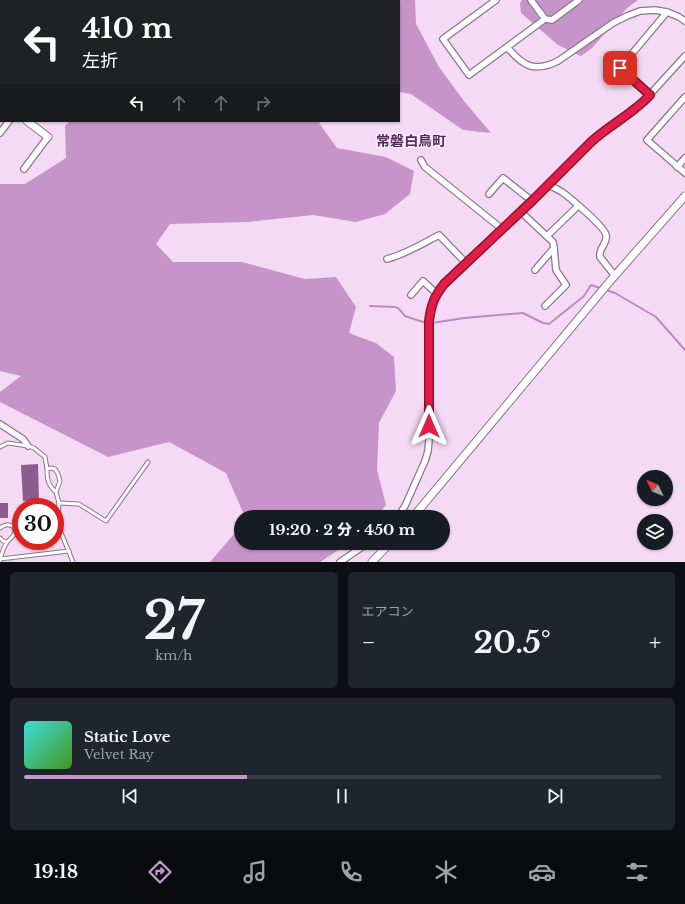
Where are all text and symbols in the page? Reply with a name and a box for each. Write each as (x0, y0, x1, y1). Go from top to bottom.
text: 410 m (82, 11, 172, 46)
icon: left (16, 16, 68, 68)
text: 左折 (82, 50, 118, 72)
pin (603, 51, 637, 85)
icon: arrive (609, 57, 631, 79)
icon: left (126, 92, 148, 114)
icon: ahead (168, 92, 190, 114)
icon: ahead (210, 92, 232, 114)
icon: right (252, 92, 274, 114)
district label: 常磐白鳥町 (376, 132, 446, 150)
position arrow (408, 405, 450, 447)
north arrow (637, 470, 673, 506)
map controls (637, 470, 673, 550)
speed limit sign: 30 (12, 498, 64, 550)
button: layers (637, 514, 673, 550)
text: 19:20 · 2 分 · 450 m (269, 520, 415, 539)
text: 27 (143, 589, 204, 653)
text: エアコン (362, 603, 414, 620)
text: 20.5° (474, 624, 551, 661)
text: − (362, 629, 375, 656)
text: + (649, 629, 661, 656)
text: km/h (155, 647, 192, 664)
text: Static Love (84, 727, 170, 746)
text: Velvet Ray (84, 746, 154, 763)
icon: previous (119, 785, 141, 807)
icon: pause (331, 785, 353, 807)
icon: next (544, 785, 566, 807)
icon: directions (146, 858, 174, 886)
icon: music (241, 858, 269, 886)
icon: phone (337, 858, 365, 886)
icon: climate (432, 858, 460, 886)
icon: car (528, 858, 556, 886)
icon: filters (623, 858, 651, 886)
text: 19:18 (34, 861, 78, 883)

